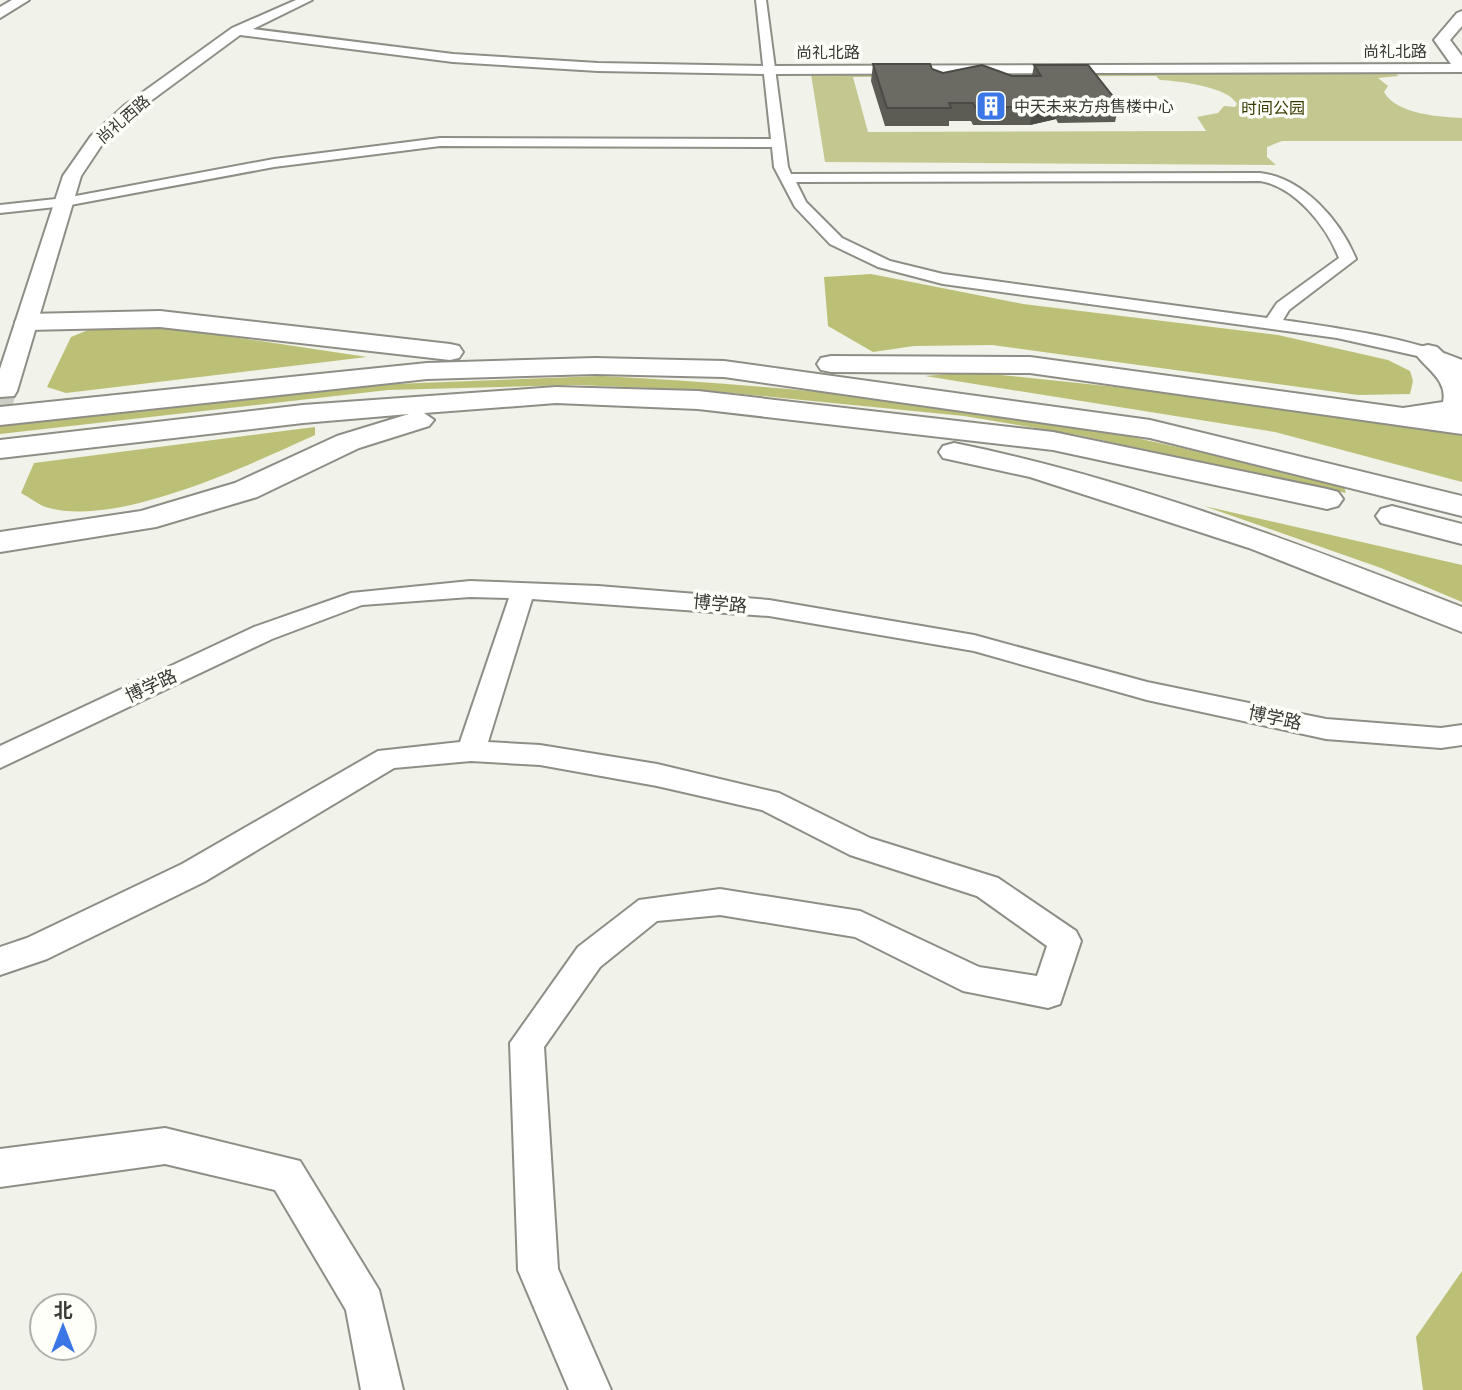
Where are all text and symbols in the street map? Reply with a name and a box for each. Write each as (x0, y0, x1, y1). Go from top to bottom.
street label: 尚礼北路 (1363, 42, 1427, 61)
street label: 尚礼北路 (796, 43, 860, 62)
building icon: 中天未来方舟售楼中心 (974, 89, 1008, 123)
street label: 尚礼西路 (93, 91, 154, 148)
place label: 中天未来方舟售楼中心 (1014, 97, 1174, 116)
park label: 时间公园 (1241, 99, 1305, 118)
street label: 博学路 (692, 591, 748, 616)
street label: 博学路 (122, 665, 180, 706)
street label: 博学路 (1247, 702, 1304, 733)
north arrow (28, 1292, 98, 1362)
text: 北 (53, 1299, 73, 1322)

